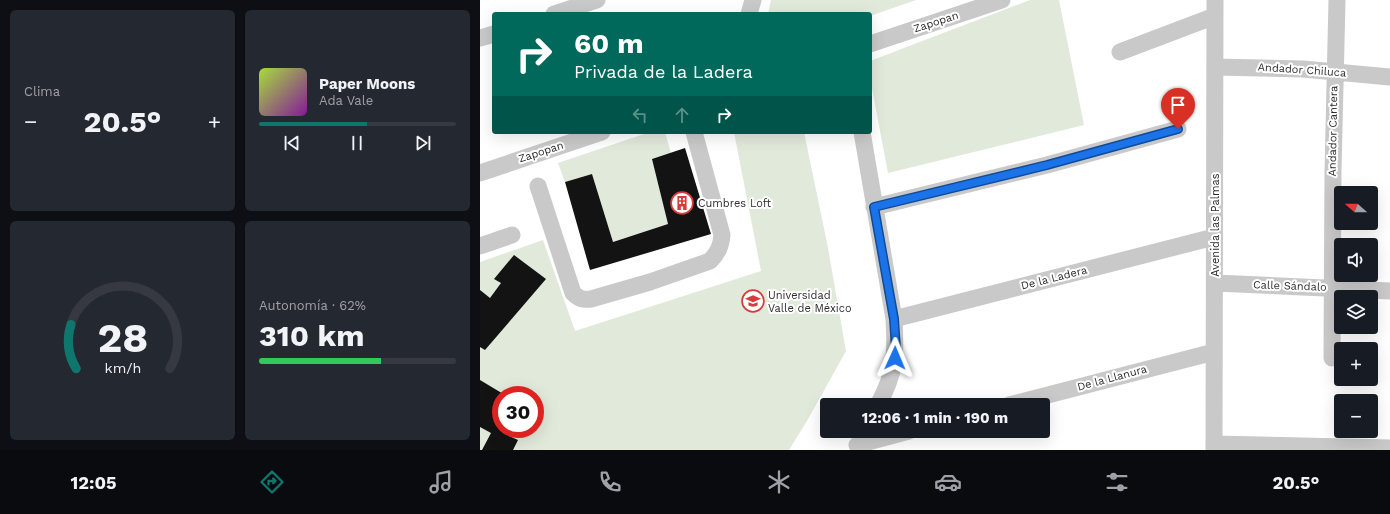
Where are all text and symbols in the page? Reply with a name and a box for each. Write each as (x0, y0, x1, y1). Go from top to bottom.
street label: Zapopan (912, 9, 960, 35)
text: 60 m (574, 27, 644, 60)
icon: right (508, 28, 560, 80)
street label: Andador Chiluca (1257, 60, 1347, 80)
text: Privada de la Ladera (574, 61, 753, 82)
text: Paper Moons (319, 75, 415, 93)
text: Clima (24, 84, 60, 99)
street label: Andador Cantera (1326, 86, 1340, 176)
pin (1161, 88, 1195, 129)
text: Ada Vale (319, 93, 373, 108)
icon: arrive (1167, 94, 1189, 116)
text: 20.5° (84, 104, 161, 139)
icon: left (629, 104, 651, 126)
icon: ahead (671, 104, 693, 126)
icon: right (713, 104, 735, 126)
text: − (24, 109, 37, 134)
text: + (208, 109, 221, 134)
icon: previous (281, 132, 303, 154)
icon: pause (346, 132, 368, 154)
icon: next (412, 132, 434, 154)
street label: Zapopan (517, 139, 565, 165)
street label: Avenida las Palmas (1209, 173, 1222, 277)
north arrow (1334, 186, 1378, 230)
map controls (1334, 186, 1378, 438)
building icon: Cumbres Loft (669, 190, 695, 216)
place label: Cumbres Loft (698, 197, 772, 210)
button: sound (1334, 238, 1378, 282)
street label: De la Ladera (1020, 263, 1088, 293)
street label: Calle Sándalo (1253, 278, 1327, 294)
school or university icon: Universidad Valle de México (740, 288, 766, 314)
place label: Universidad Valle de México (768, 289, 852, 315)
button: layers (1334, 290, 1378, 334)
text: Autonomía · 62% (259, 298, 366, 313)
text: 28 (97, 312, 148, 361)
text: 310 km (259, 318, 365, 353)
position arrow (874, 337, 916, 379)
button: + (1334, 342, 1378, 386)
text: km/h (104, 359, 141, 375)
street label: De la Llanura (1076, 362, 1148, 394)
speed limit sign: 30 (492, 386, 544, 438)
button: − (1334, 394, 1378, 438)
text: 12:06 · 1 min · 190 m (862, 409, 1008, 427)
icon: directions (258, 468, 286, 496)
icon: music (427, 468, 455, 496)
icon: phone (596, 468, 624, 496)
icon: climate (765, 468, 793, 496)
icon: car (934, 468, 962, 496)
icon: filters (1103, 468, 1131, 496)
text: 12:05 (71, 472, 116, 493)
text: 20.5° (1273, 472, 1319, 493)

